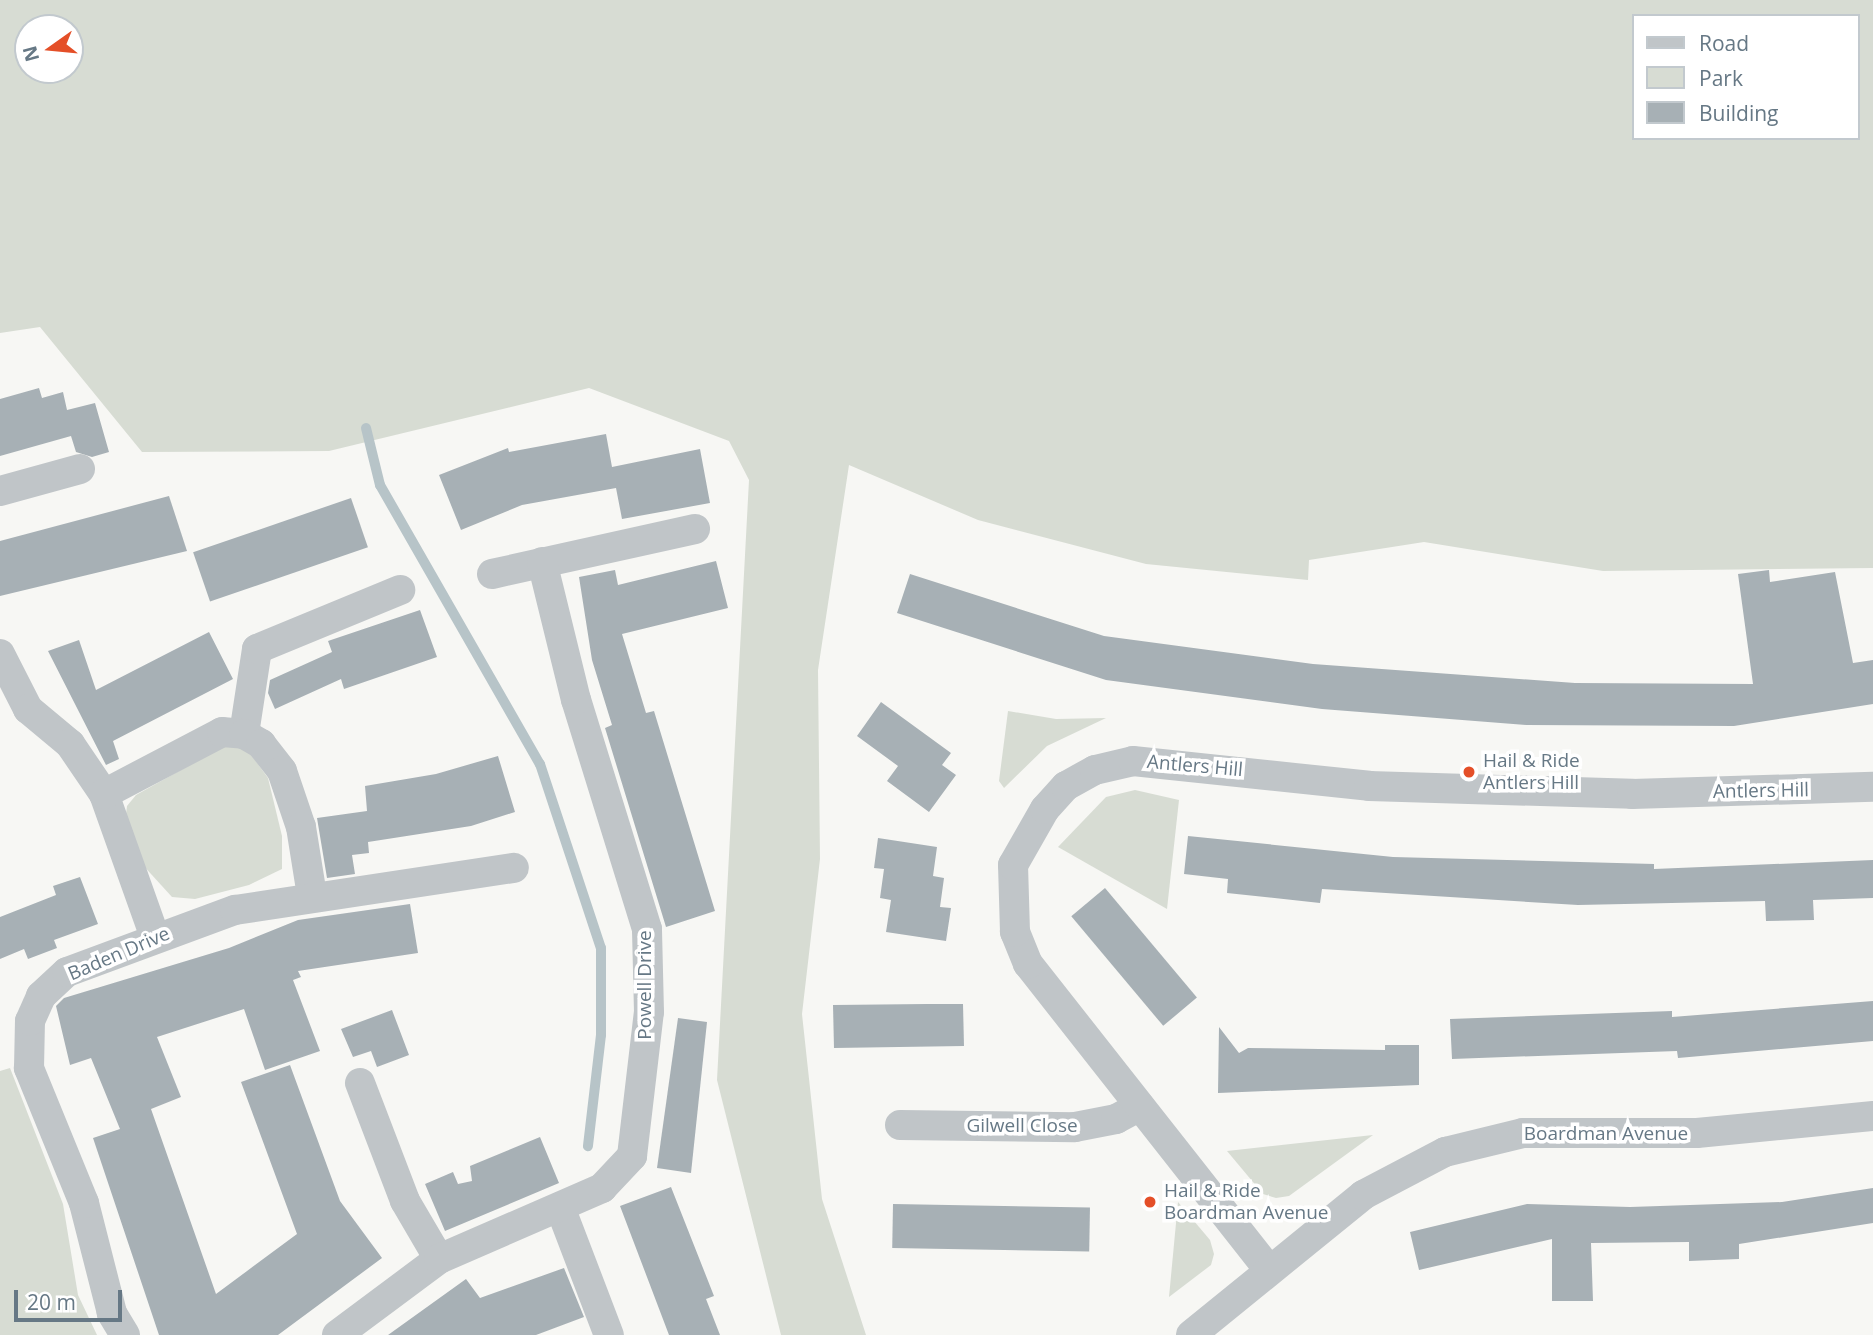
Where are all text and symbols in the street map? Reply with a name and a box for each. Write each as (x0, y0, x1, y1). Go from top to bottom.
north arrow (14, 14, 84, 84)
legend (1632, 14, 1859, 140)
text: Road (1699, 29, 1749, 57)
text: N (16, 43, 45, 65)
text: Park (1699, 64, 1743, 92)
text: Building (1699, 99, 1778, 127)
street label: Antlers Hill (1146, 750, 1244, 782)
place label: Hail & Ride Antlers Hill (1483, 750, 1580, 794)
marker: Hail & Ride Antlers Hill (1461, 764, 1477, 780)
street label: Antlers Hill (1713, 779, 1809, 803)
street label: Baden Drive (65, 922, 173, 986)
street label: Powell Drive (634, 930, 656, 1040)
street label: Gilwell Close (966, 1115, 1078, 1137)
street label: Boardman Avenue (1524, 1123, 1688, 1145)
place label: Hail & Ride Boardman Avenue (1164, 1180, 1329, 1224)
marker: Hail & Ride Boardman Avenue (1142, 1194, 1158, 1210)
scale bar (18, 1276, 126, 1320)
text: 20 m (27, 1288, 76, 1316)

